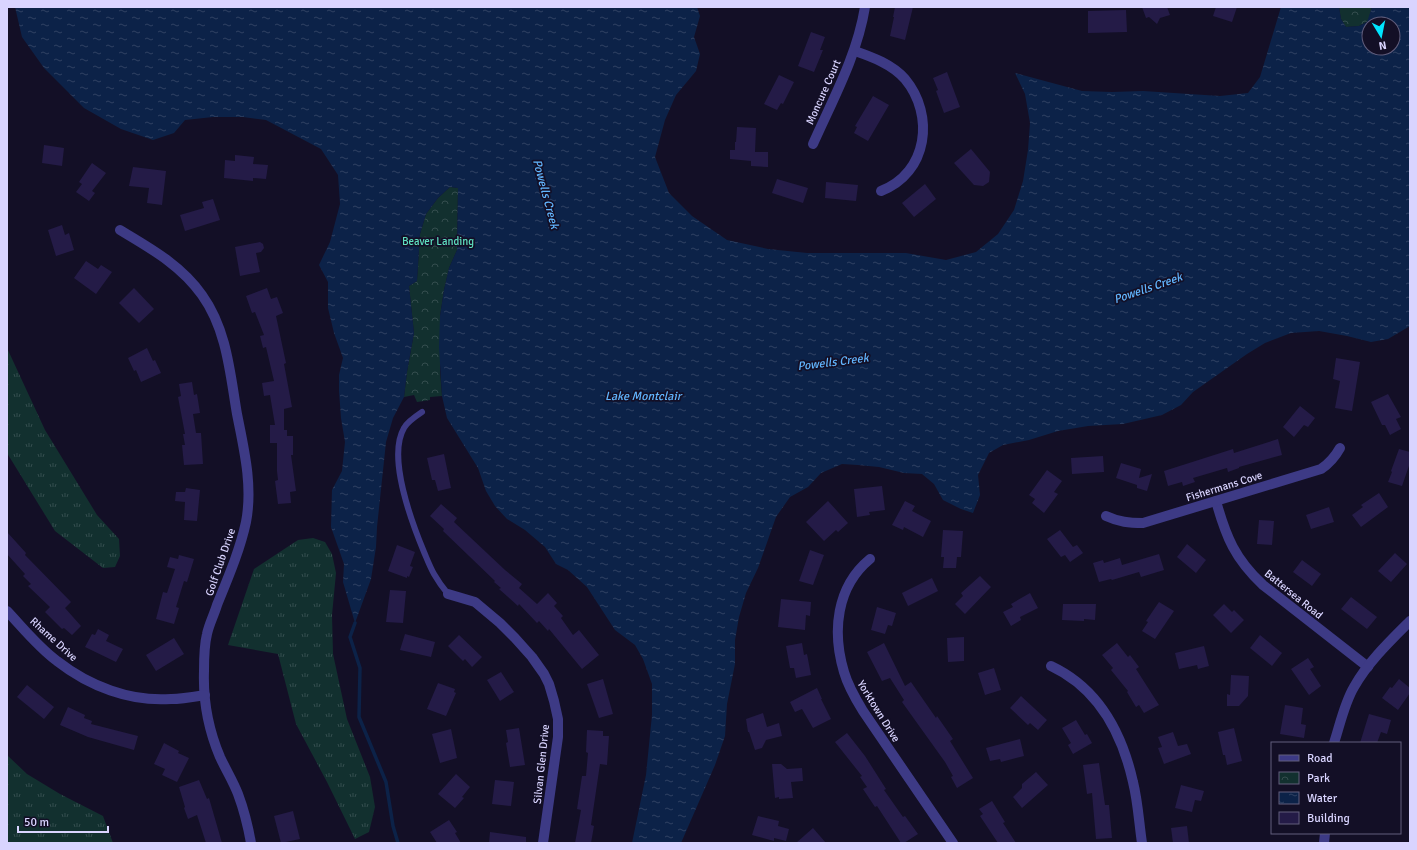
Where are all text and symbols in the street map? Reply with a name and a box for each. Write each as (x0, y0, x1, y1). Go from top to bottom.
north arrow (1361, 16, 1401, 56)
text: N (1378, 38, 1388, 52)
street label: Moncure Court (803, 57, 844, 127)
water label: Powells Creek (529, 158, 562, 232)
park label: Beaver Landing (402, 235, 474, 248)
water label: Powells Creek (1112, 269, 1185, 307)
water label: Powells Creek (797, 351, 870, 374)
water label: Lake Montclair (605, 389, 683, 404)
street label: Fishermans Cove (1184, 469, 1264, 504)
street label: Golf Club Drive (203, 527, 238, 598)
street label: Battersea Road (1262, 567, 1326, 622)
street label: Rhame Drive (27, 615, 80, 664)
street label: Yorktown Drive (854, 678, 903, 745)
street label: Silvan Glen Drive (531, 724, 552, 804)
legend (1271, 742, 1401, 834)
text: Road (1307, 751, 1333, 766)
text: Park (1307, 771, 1330, 786)
text: Water (1307, 791, 1338, 806)
scale bar (18, 808, 108, 834)
text: Building (1307, 811, 1350, 826)
text: 50 m (24, 815, 49, 830)

